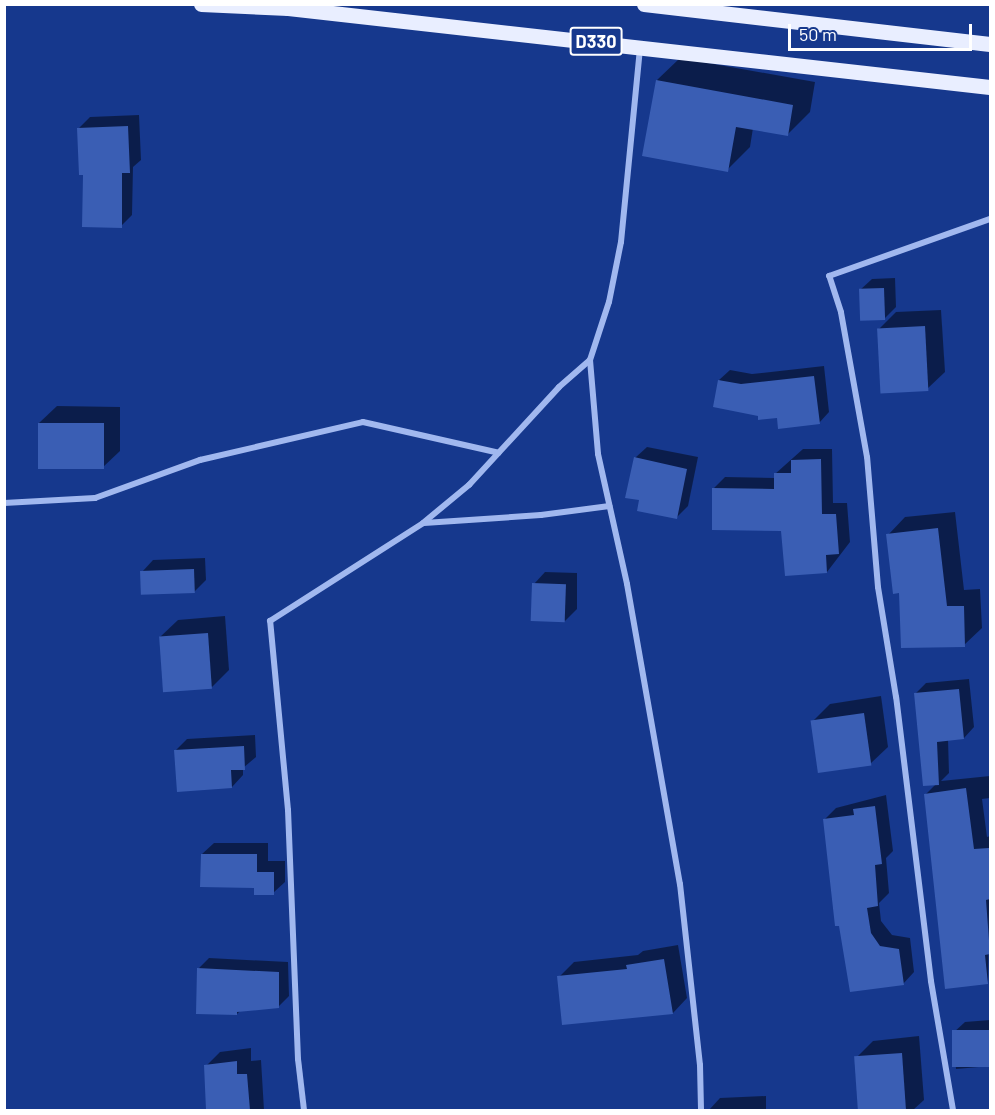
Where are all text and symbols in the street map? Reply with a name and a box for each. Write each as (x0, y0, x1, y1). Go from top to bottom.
scale bar (791, 12, 976, 50)
text: 50 m (799, 23, 837, 45)
road number: D330 (569, 26, 623, 56)

